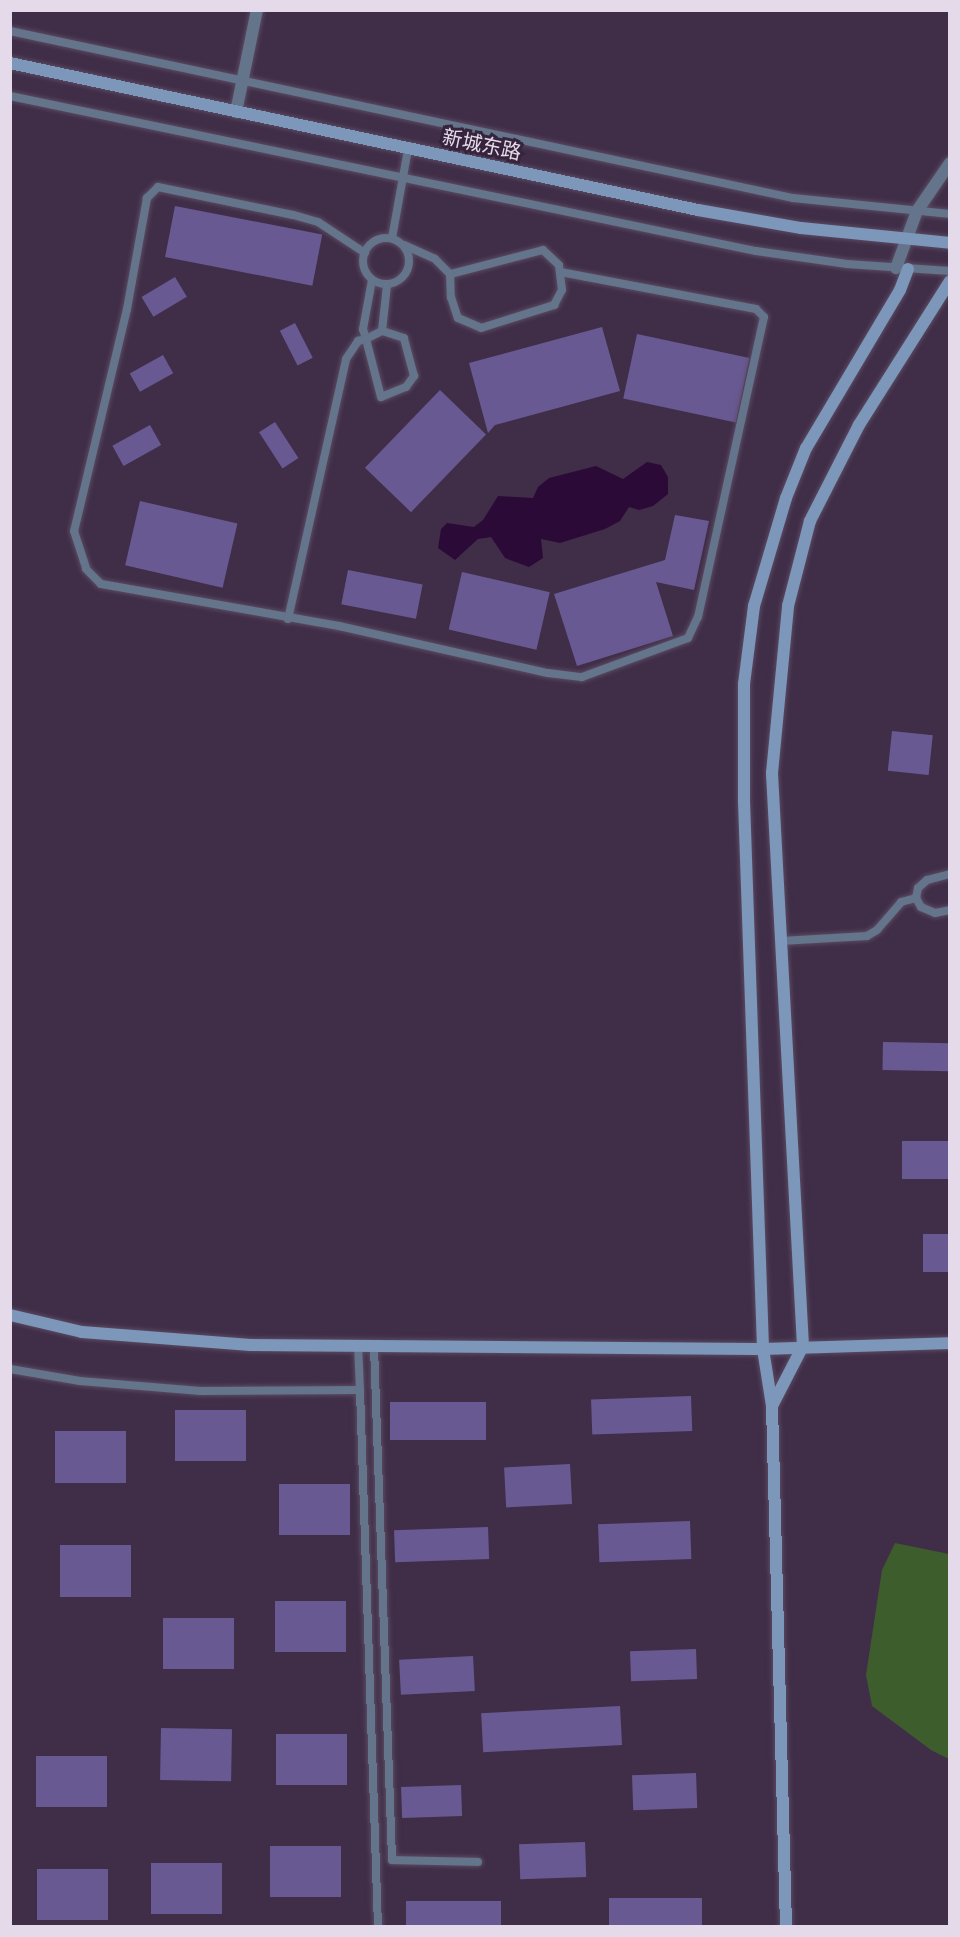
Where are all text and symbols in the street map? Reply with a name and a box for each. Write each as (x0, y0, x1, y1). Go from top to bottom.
street label: 新城东路 (440, 124, 524, 164)

